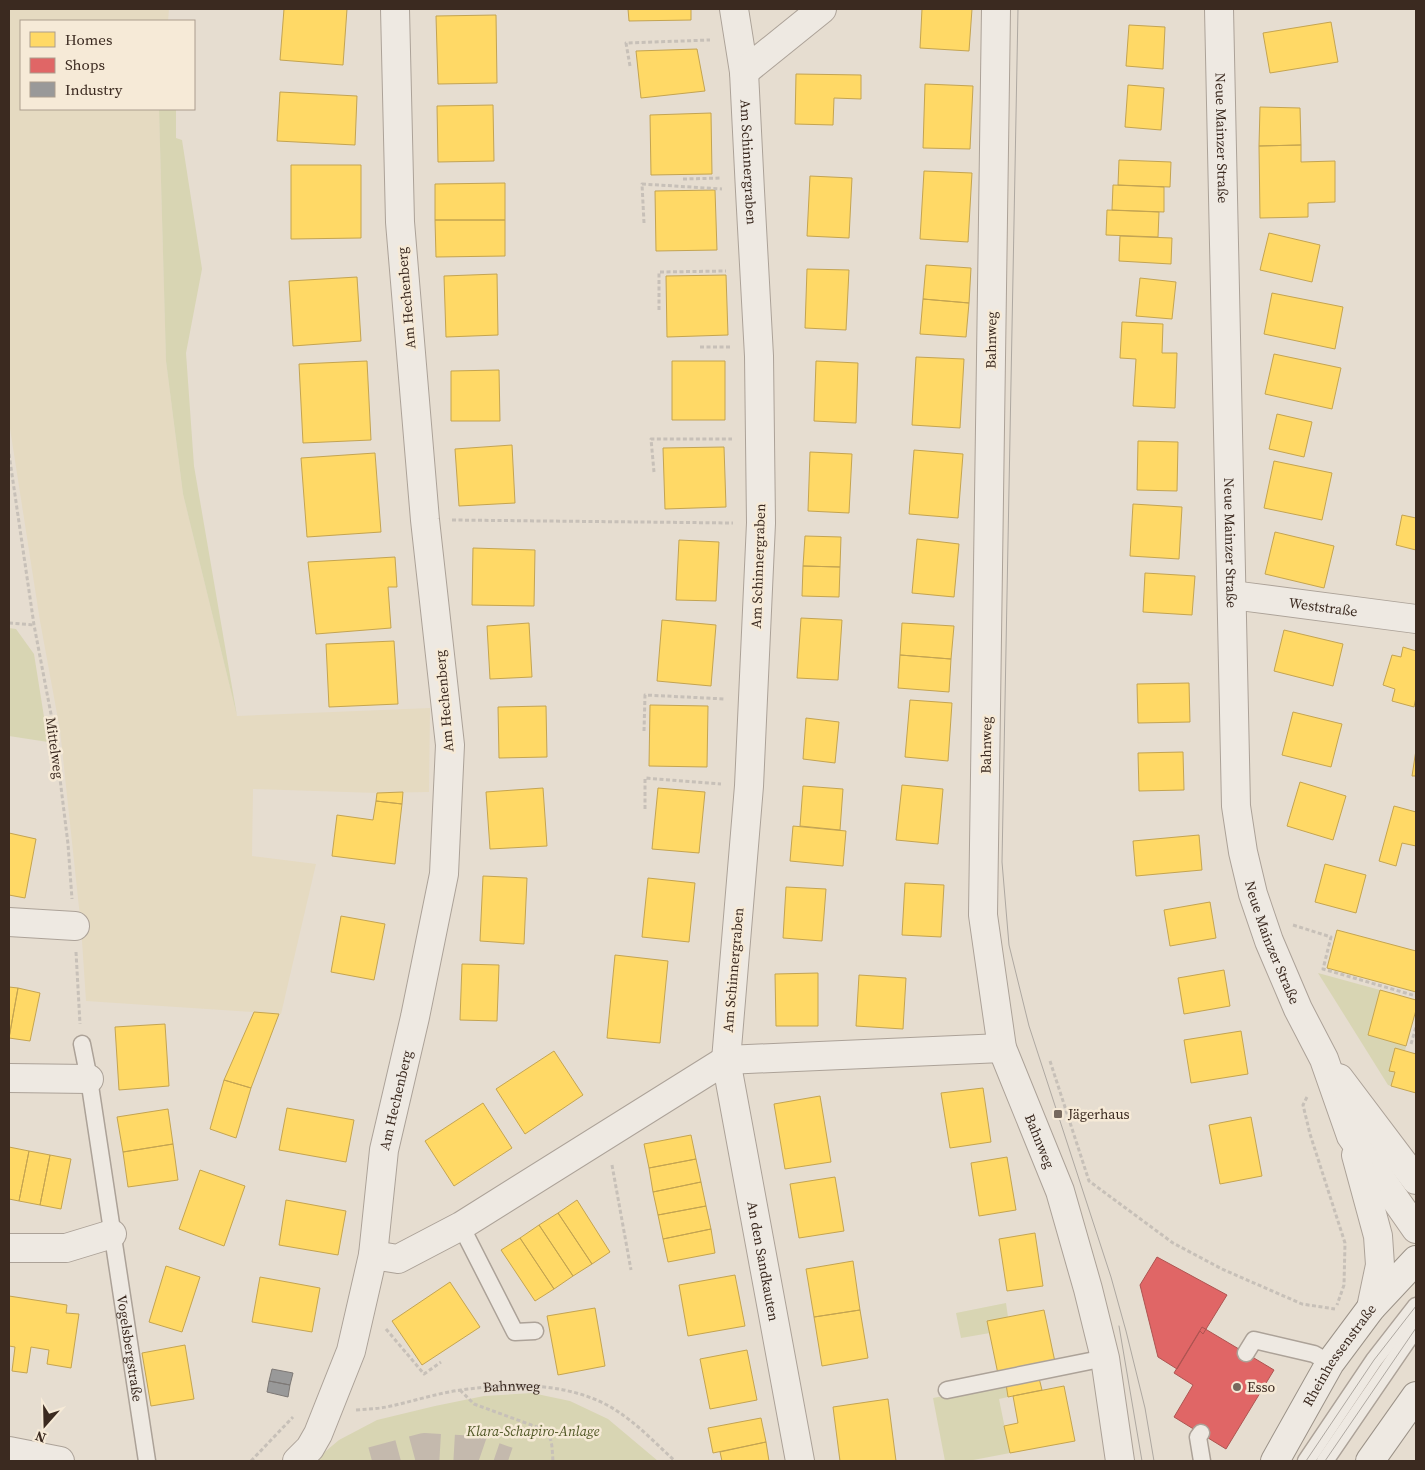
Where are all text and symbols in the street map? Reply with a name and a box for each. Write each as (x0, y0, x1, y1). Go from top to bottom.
legend (20, 20, 195, 110)
text: Homes (65, 29, 112, 50)
text: Shops (65, 54, 105, 75)
street label: Neue Mainzer Straße (1210, 72, 1233, 203)
text: Industry (65, 79, 123, 100)
street label: Am Schinnergraben (735, 99, 762, 226)
street label: Am Hechenberg (392, 246, 420, 350)
street label: Bahnweg (981, 311, 1001, 369)
street label: Neue Mainzer Straße (1219, 477, 1242, 608)
street label: Am Schinnergraben (746, 503, 770, 629)
street label: Weststraße (1288, 593, 1359, 621)
street label: Am Hechenberg (430, 649, 458, 753)
street label: Mittelweg (41, 716, 69, 780)
street label: Bahnweg (976, 716, 996, 774)
street label: Neue Mainzer Straße (1240, 879, 1305, 1007)
street label: Am Schinnergraben (718, 906, 748, 1033)
street label: Am Hechenberg (374, 1048, 417, 1152)
place label: Jägerhaus (1067, 1104, 1130, 1124)
marker: Jägerhaus (1052, 1108, 1064, 1120)
street label: Bahnweg (1020, 1111, 1060, 1171)
street label: An den Sandkauten (742, 1199, 784, 1323)
street label: Vogelsbergstraße (112, 1293, 148, 1403)
street label: Rheinhessenstraße (1298, 1300, 1381, 1410)
street label: Bahnweg (482, 1376, 541, 1397)
place label: Esso (1247, 1377, 1276, 1397)
marker: Esso (1231, 1381, 1243, 1393)
north arrow (20, 1400, 70, 1450)
park label: Klara-Schapiro-Anlage (466, 1421, 600, 1441)
text: N (32, 1426, 49, 1448)

